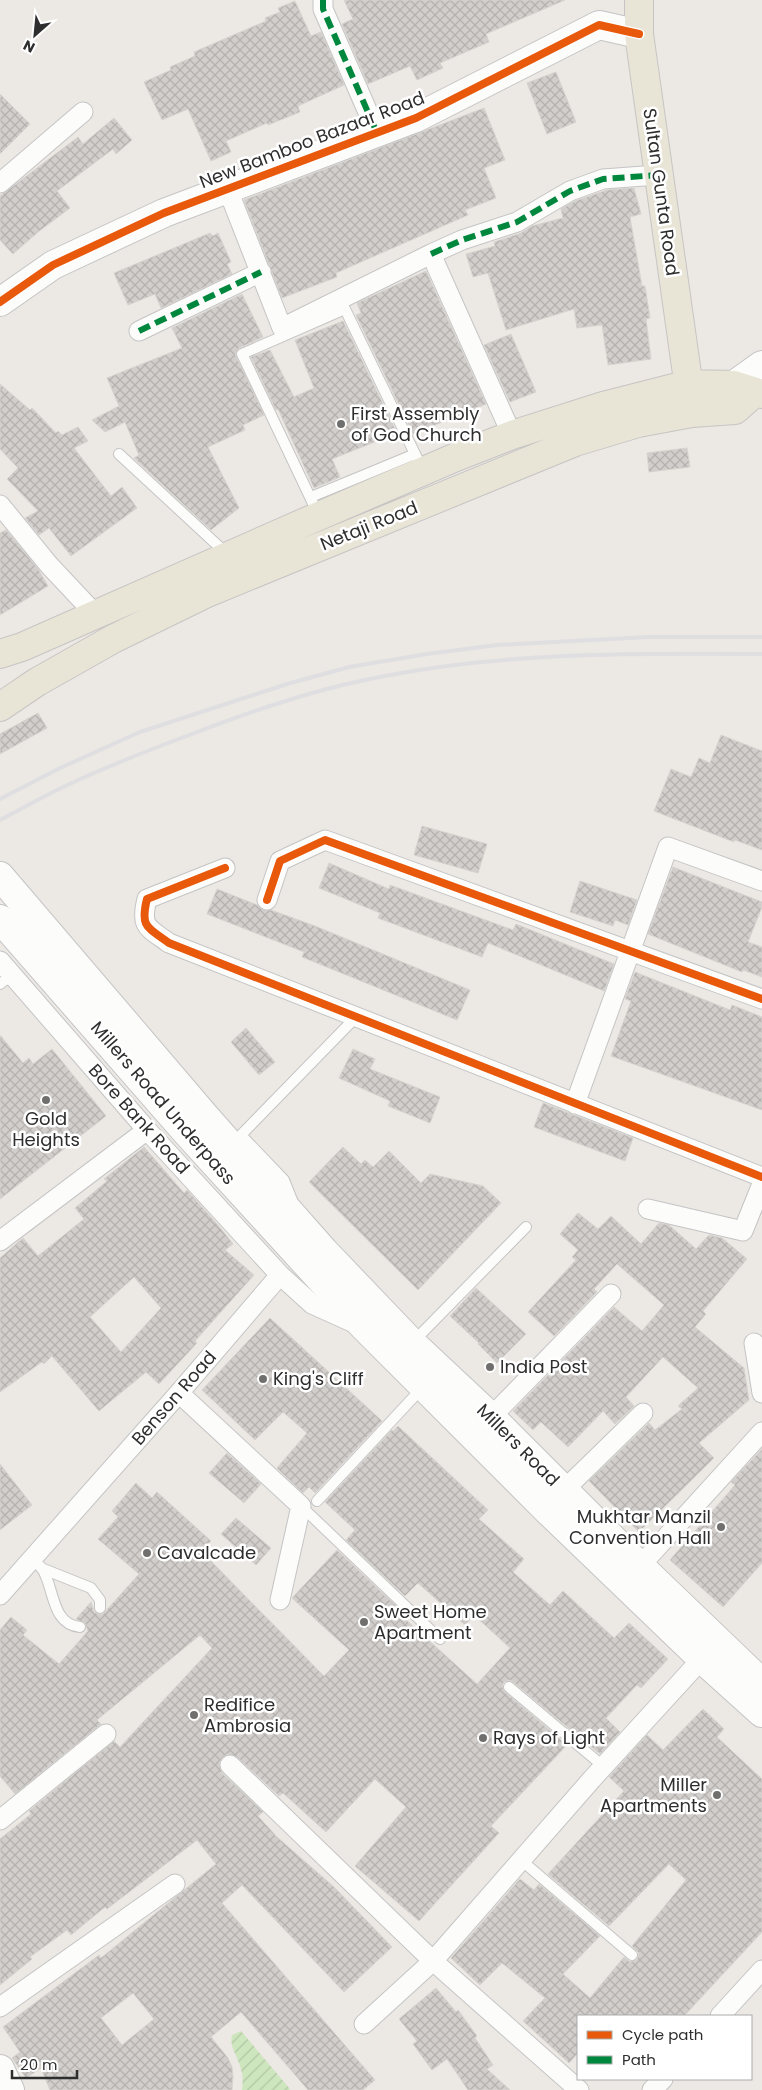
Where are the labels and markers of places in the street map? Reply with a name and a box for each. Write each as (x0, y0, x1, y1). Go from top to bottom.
place label: First Assembly of God Church (351, 401, 482, 447)
marker: First Assembly of God Church (335, 418, 347, 430)
marker: Gold Heights (40, 1094, 52, 1106)
place label: Gold Heights (12, 1106, 80, 1152)
place label: India Post (500, 1354, 587, 1379)
marker: India Post (484, 1361, 496, 1373)
place label: King's Cliff (273, 1366, 364, 1391)
marker: King's Cliff (257, 1373, 269, 1385)
place label: Mukhtar Manzil Convention Hall (569, 1504, 711, 1550)
marker: Mukhtar Manzil Convention Hall (715, 1521, 727, 1533)
place label: Cavalcade (157, 1540, 256, 1565)
marker: Cavalcade (141, 1547, 153, 1559)
place label: Sweet Home Apartment (374, 1599, 487, 1645)
marker: Sweet Home Apartment (358, 1616, 370, 1628)
place label: Redifice Ambrosia (204, 1692, 291, 1738)
marker: Redifice Ambrosia (188, 1709, 200, 1721)
place label: Rays of Light (493, 1725, 605, 1750)
marker: Rays of Light (477, 1732, 489, 1744)
place label: Miller Apartments (600, 1772, 707, 1818)
marker: Miller Apartments (711, 1789, 723, 1801)

